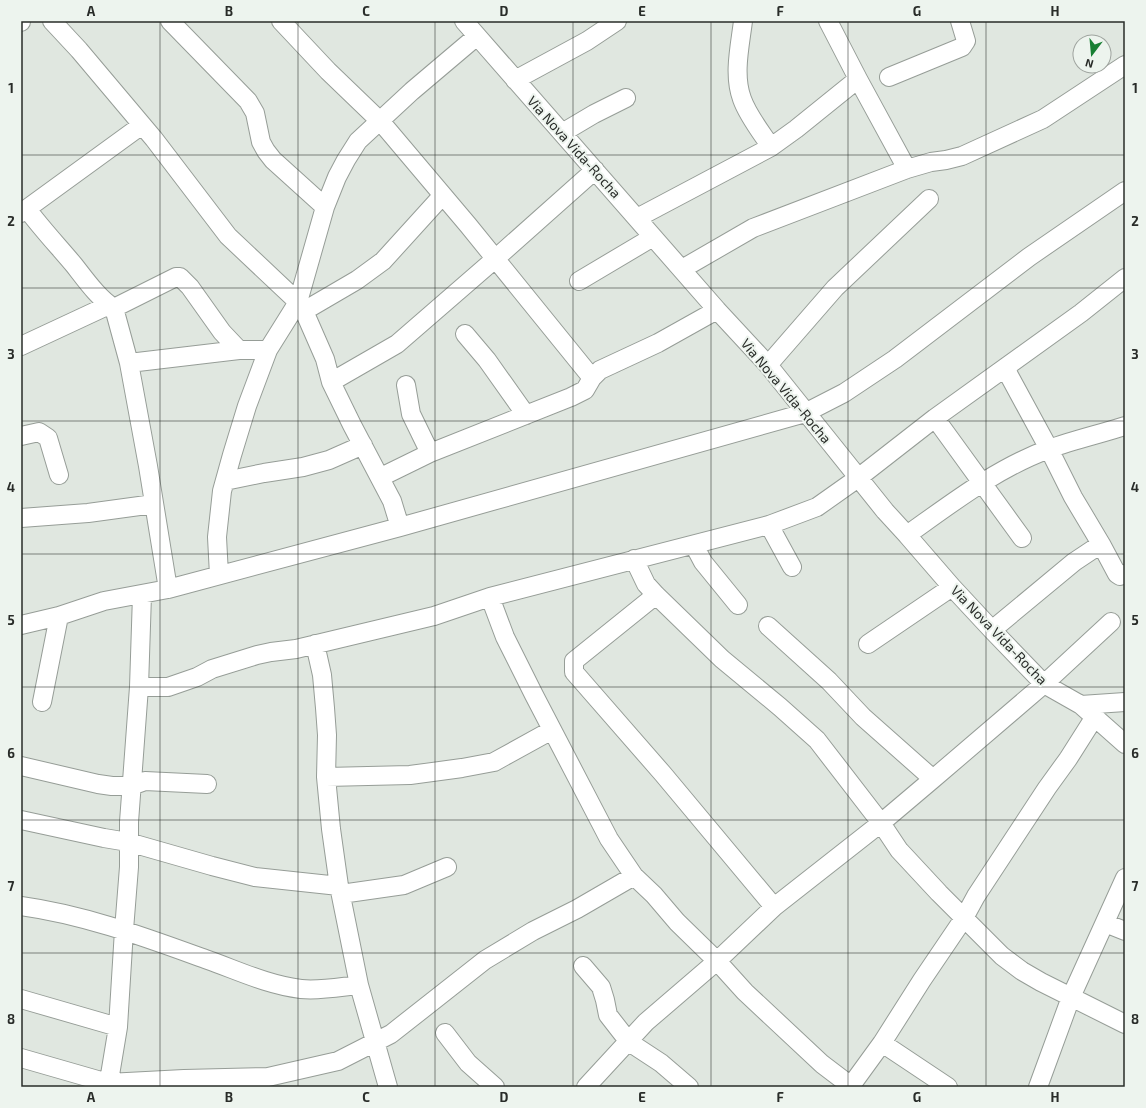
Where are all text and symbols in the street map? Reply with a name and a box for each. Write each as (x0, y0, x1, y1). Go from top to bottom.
text: A (87, 3, 96, 19)
text: B (225, 3, 233, 19)
text: C (362, 3, 370, 19)
text: D (500, 3, 509, 19)
text: E (638, 3, 646, 19)
text: F (776, 3, 784, 19)
text: G (913, 3, 921, 19)
text: H (1051, 3, 1060, 19)
north arrow (1072, 34, 1112, 74)
text: N (1083, 57, 1095, 71)
text: 1 (8, 80, 14, 96)
text: 1 (1132, 80, 1138, 96)
street label: Via Nova Vida-Rocha (524, 92, 625, 201)
text: 2 (7, 213, 15, 229)
text: 2 (1131, 213, 1139, 229)
street label: Via Nova Vida-Rocha (738, 335, 835, 447)
text: 3 (7, 346, 15, 362)
text: 3 (1131, 346, 1139, 362)
text: 4 (7, 479, 15, 495)
text: 4 (1131, 479, 1139, 495)
street label: Via Nova Vida-Rocha (948, 581, 1051, 688)
text: 5 (7, 612, 15, 628)
text: 5 (1131, 612, 1139, 628)
text: 6 (7, 745, 15, 761)
text: 6 (1131, 745, 1139, 761)
text: 7 (8, 878, 15, 894)
text: 7 (1132, 878, 1139, 894)
text: 8 (7, 1011, 15, 1027)
text: 8 (1131, 1011, 1139, 1027)
text: A (87, 1089, 96, 1105)
text: B (225, 1089, 233, 1105)
text: C (362, 1089, 370, 1105)
text: D (500, 1089, 509, 1105)
text: E (638, 1089, 646, 1105)
text: F (776, 1089, 784, 1105)
text: G (913, 1089, 921, 1105)
text: H (1051, 1089, 1060, 1105)

